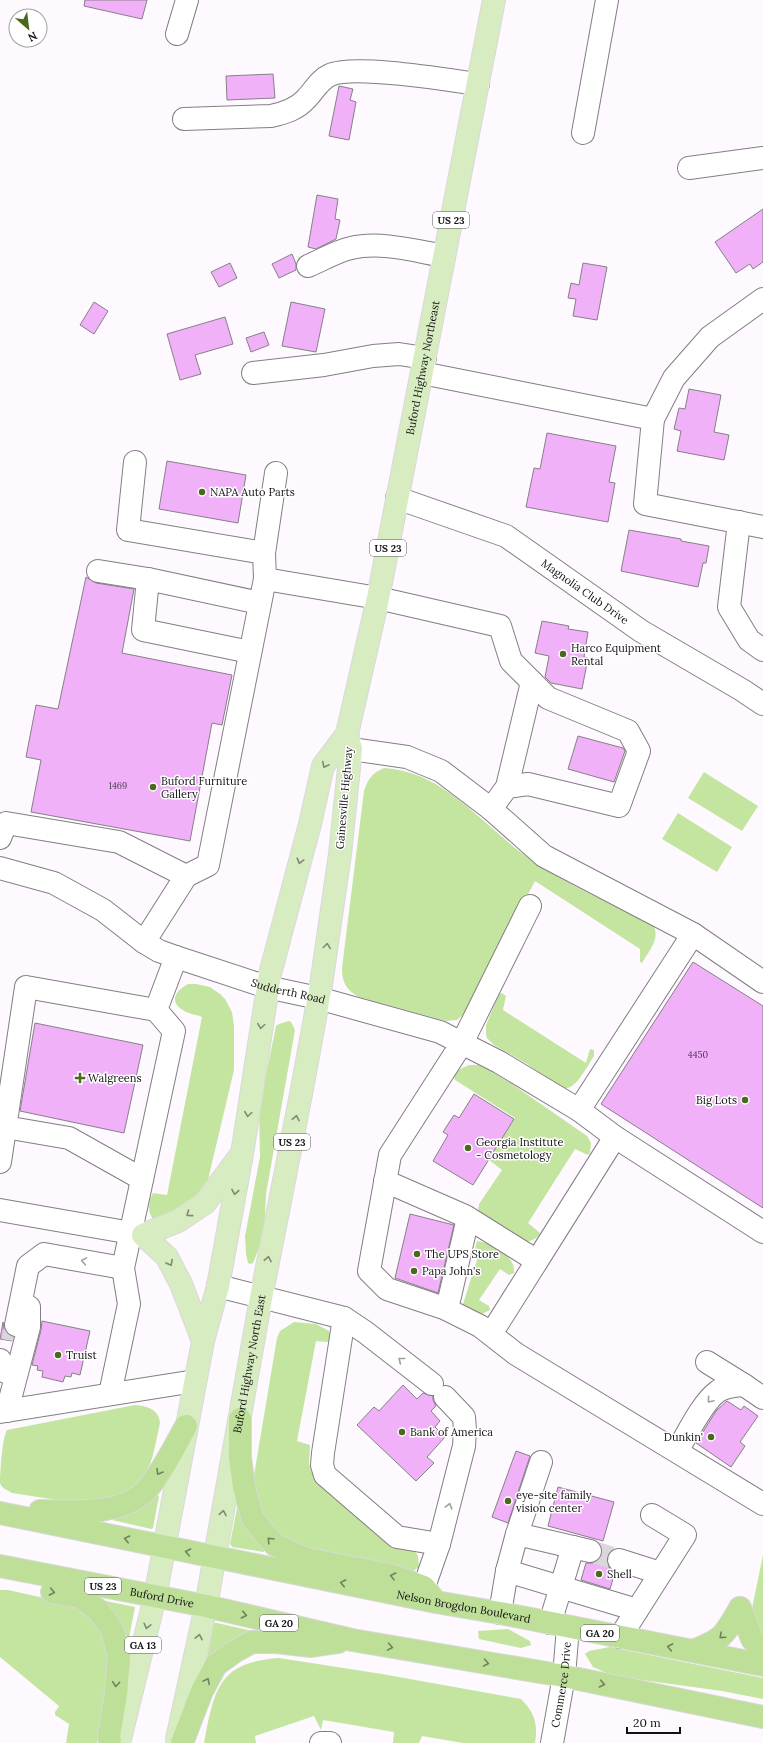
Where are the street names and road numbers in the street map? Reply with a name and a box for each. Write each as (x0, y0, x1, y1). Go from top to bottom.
road number: US 23 (433, 212, 469, 228)
street label: Buford Highway Northeast (403, 299, 443, 436)
road number: US 23 (370, 540, 406, 556)
street label: Magnolia Club Drive (538, 556, 631, 627)
street label: Gainesville Highway (333, 746, 355, 850)
street label: Sudderth Road (249, 975, 328, 1007)
road number: US 23 (274, 1134, 310, 1150)
street label: Buford Highway North East (230, 1293, 269, 1434)
road number: US 23 (85, 1578, 121, 1594)
street label: Buford Drive (129, 1584, 195, 1611)
street label: Nelson Brogdon Boulevard (395, 1587, 532, 1626)
road number: GA 20 (260, 1615, 298, 1631)
road number: GA 20 (581, 1625, 619, 1641)
road number: GA 13 (125, 1637, 161, 1653)
street label: Commerce Drive (548, 1641, 574, 1729)

